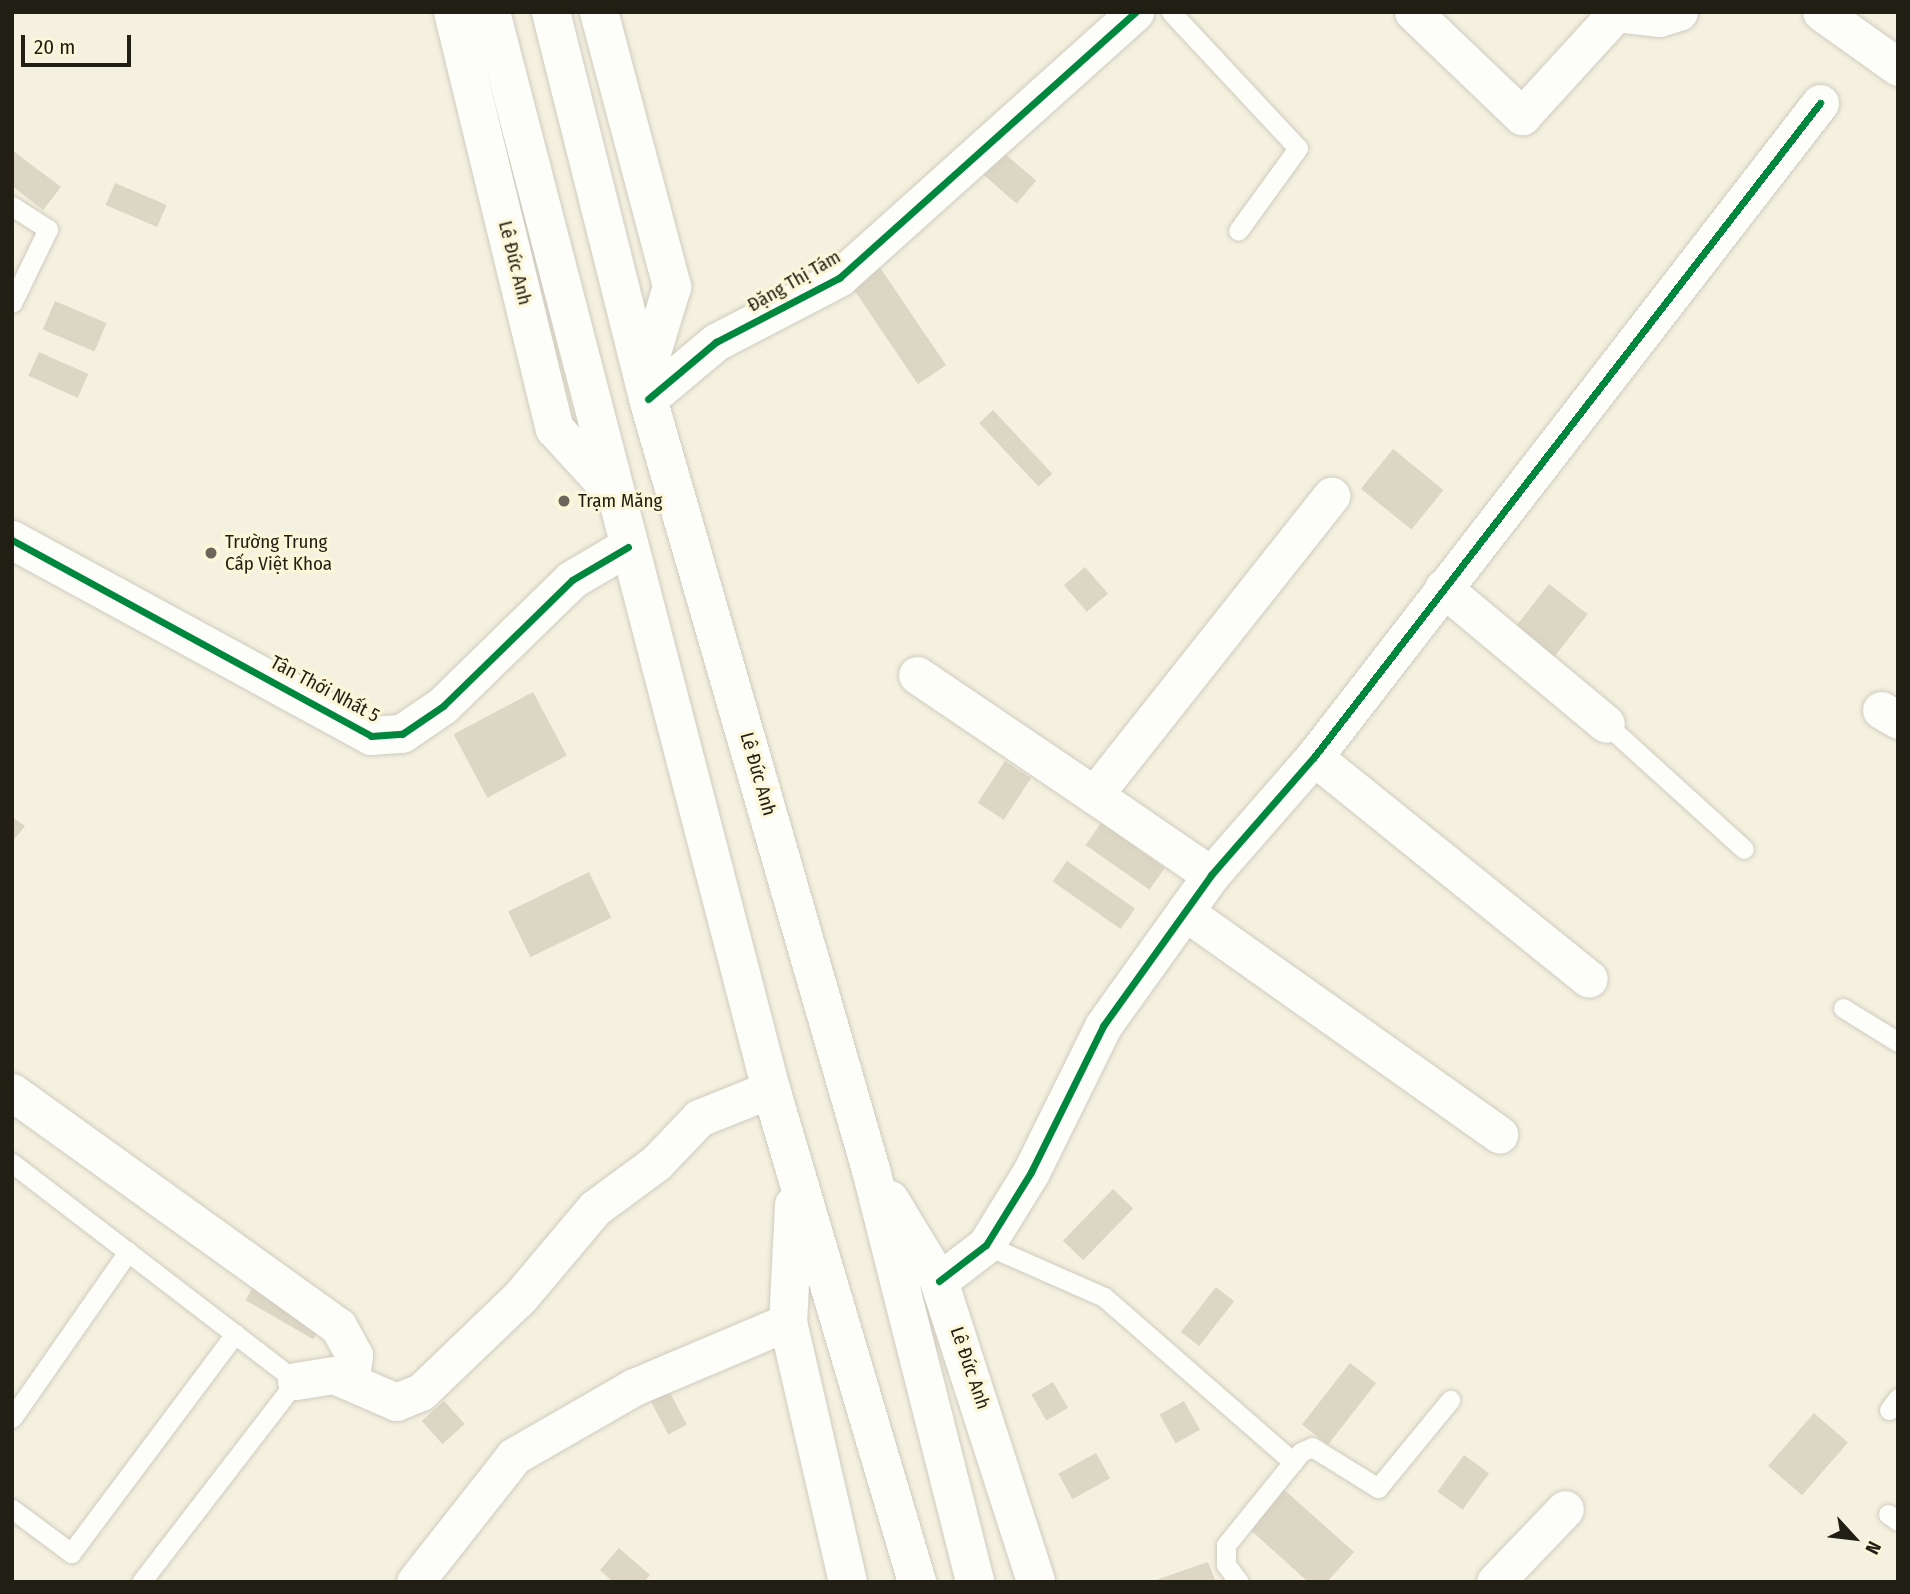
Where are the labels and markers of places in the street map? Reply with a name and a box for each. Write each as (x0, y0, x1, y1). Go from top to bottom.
place label: Trạm Măng (578, 490, 662, 512)
marker: Trạm Măng (556, 493, 572, 509)
place label: Trường Trung Cấp Việt Khoa (225, 531, 332, 575)
marker: Trường Trung Cấp Việt Khoa (203, 545, 219, 561)

